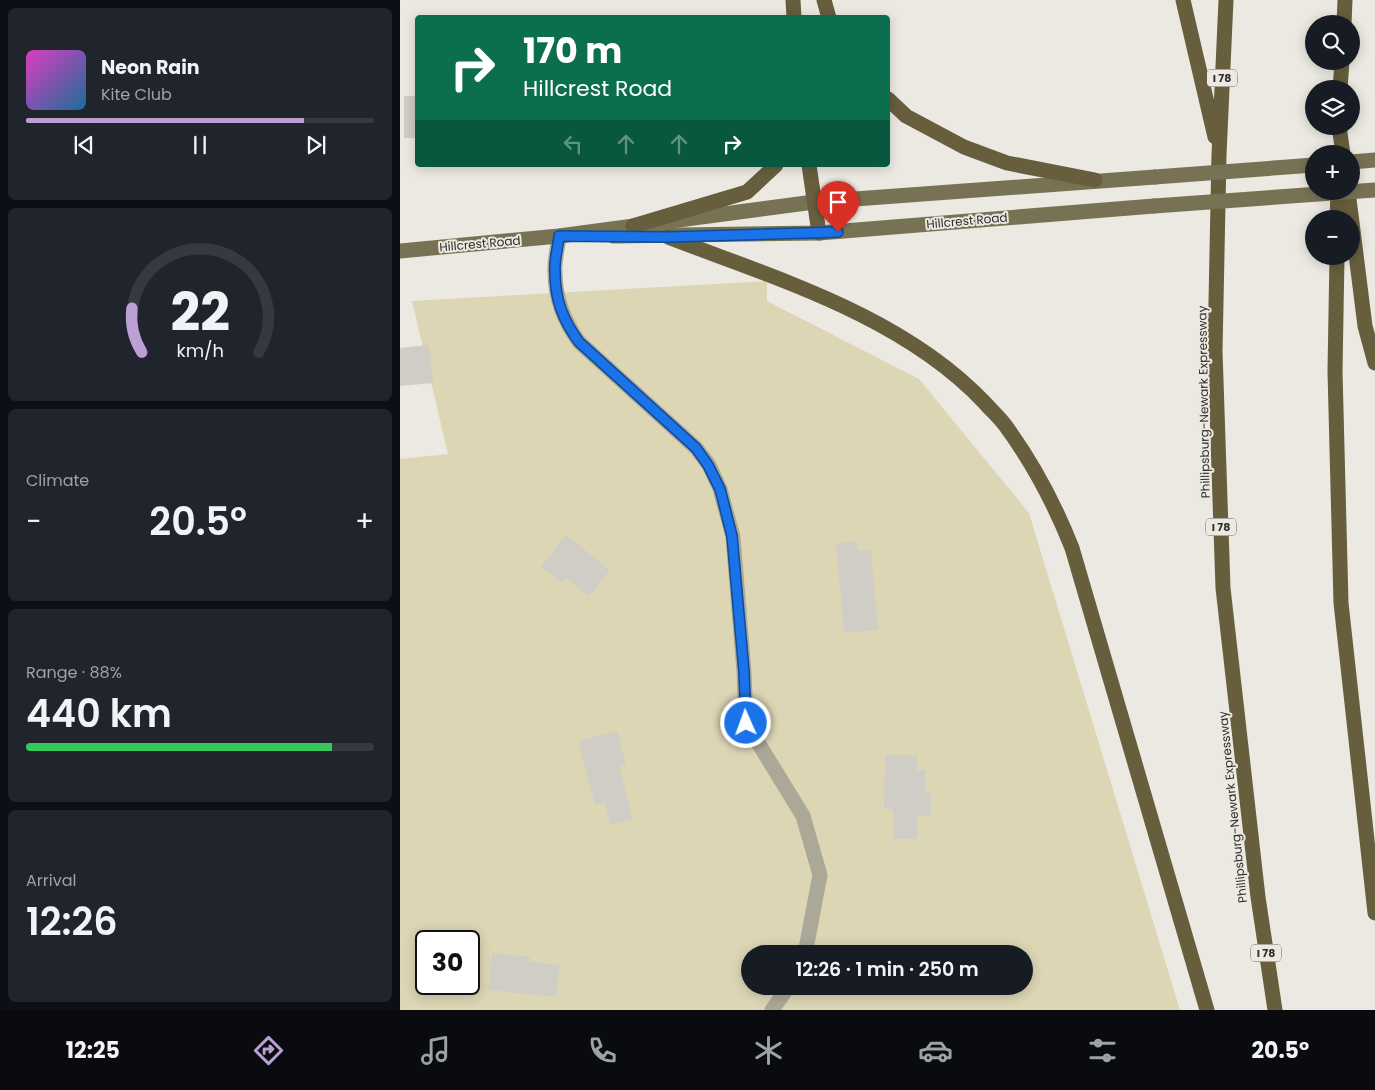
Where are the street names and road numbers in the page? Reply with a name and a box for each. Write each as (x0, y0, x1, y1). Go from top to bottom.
road number: I 78 (1207, 70, 1237, 86)
street label: Hillcrest Road (926, 208, 1008, 233)
street label: Hillcrest Road (439, 231, 521, 256)
street label: Phillipsburg-Newark Expressway (1193, 305, 1214, 498)
road number: I 78 (1206, 518, 1236, 536)
street label: Phillipsburg-Newark Expressway (1214, 710, 1251, 904)
road number: I 78 (1251, 944, 1281, 961)

